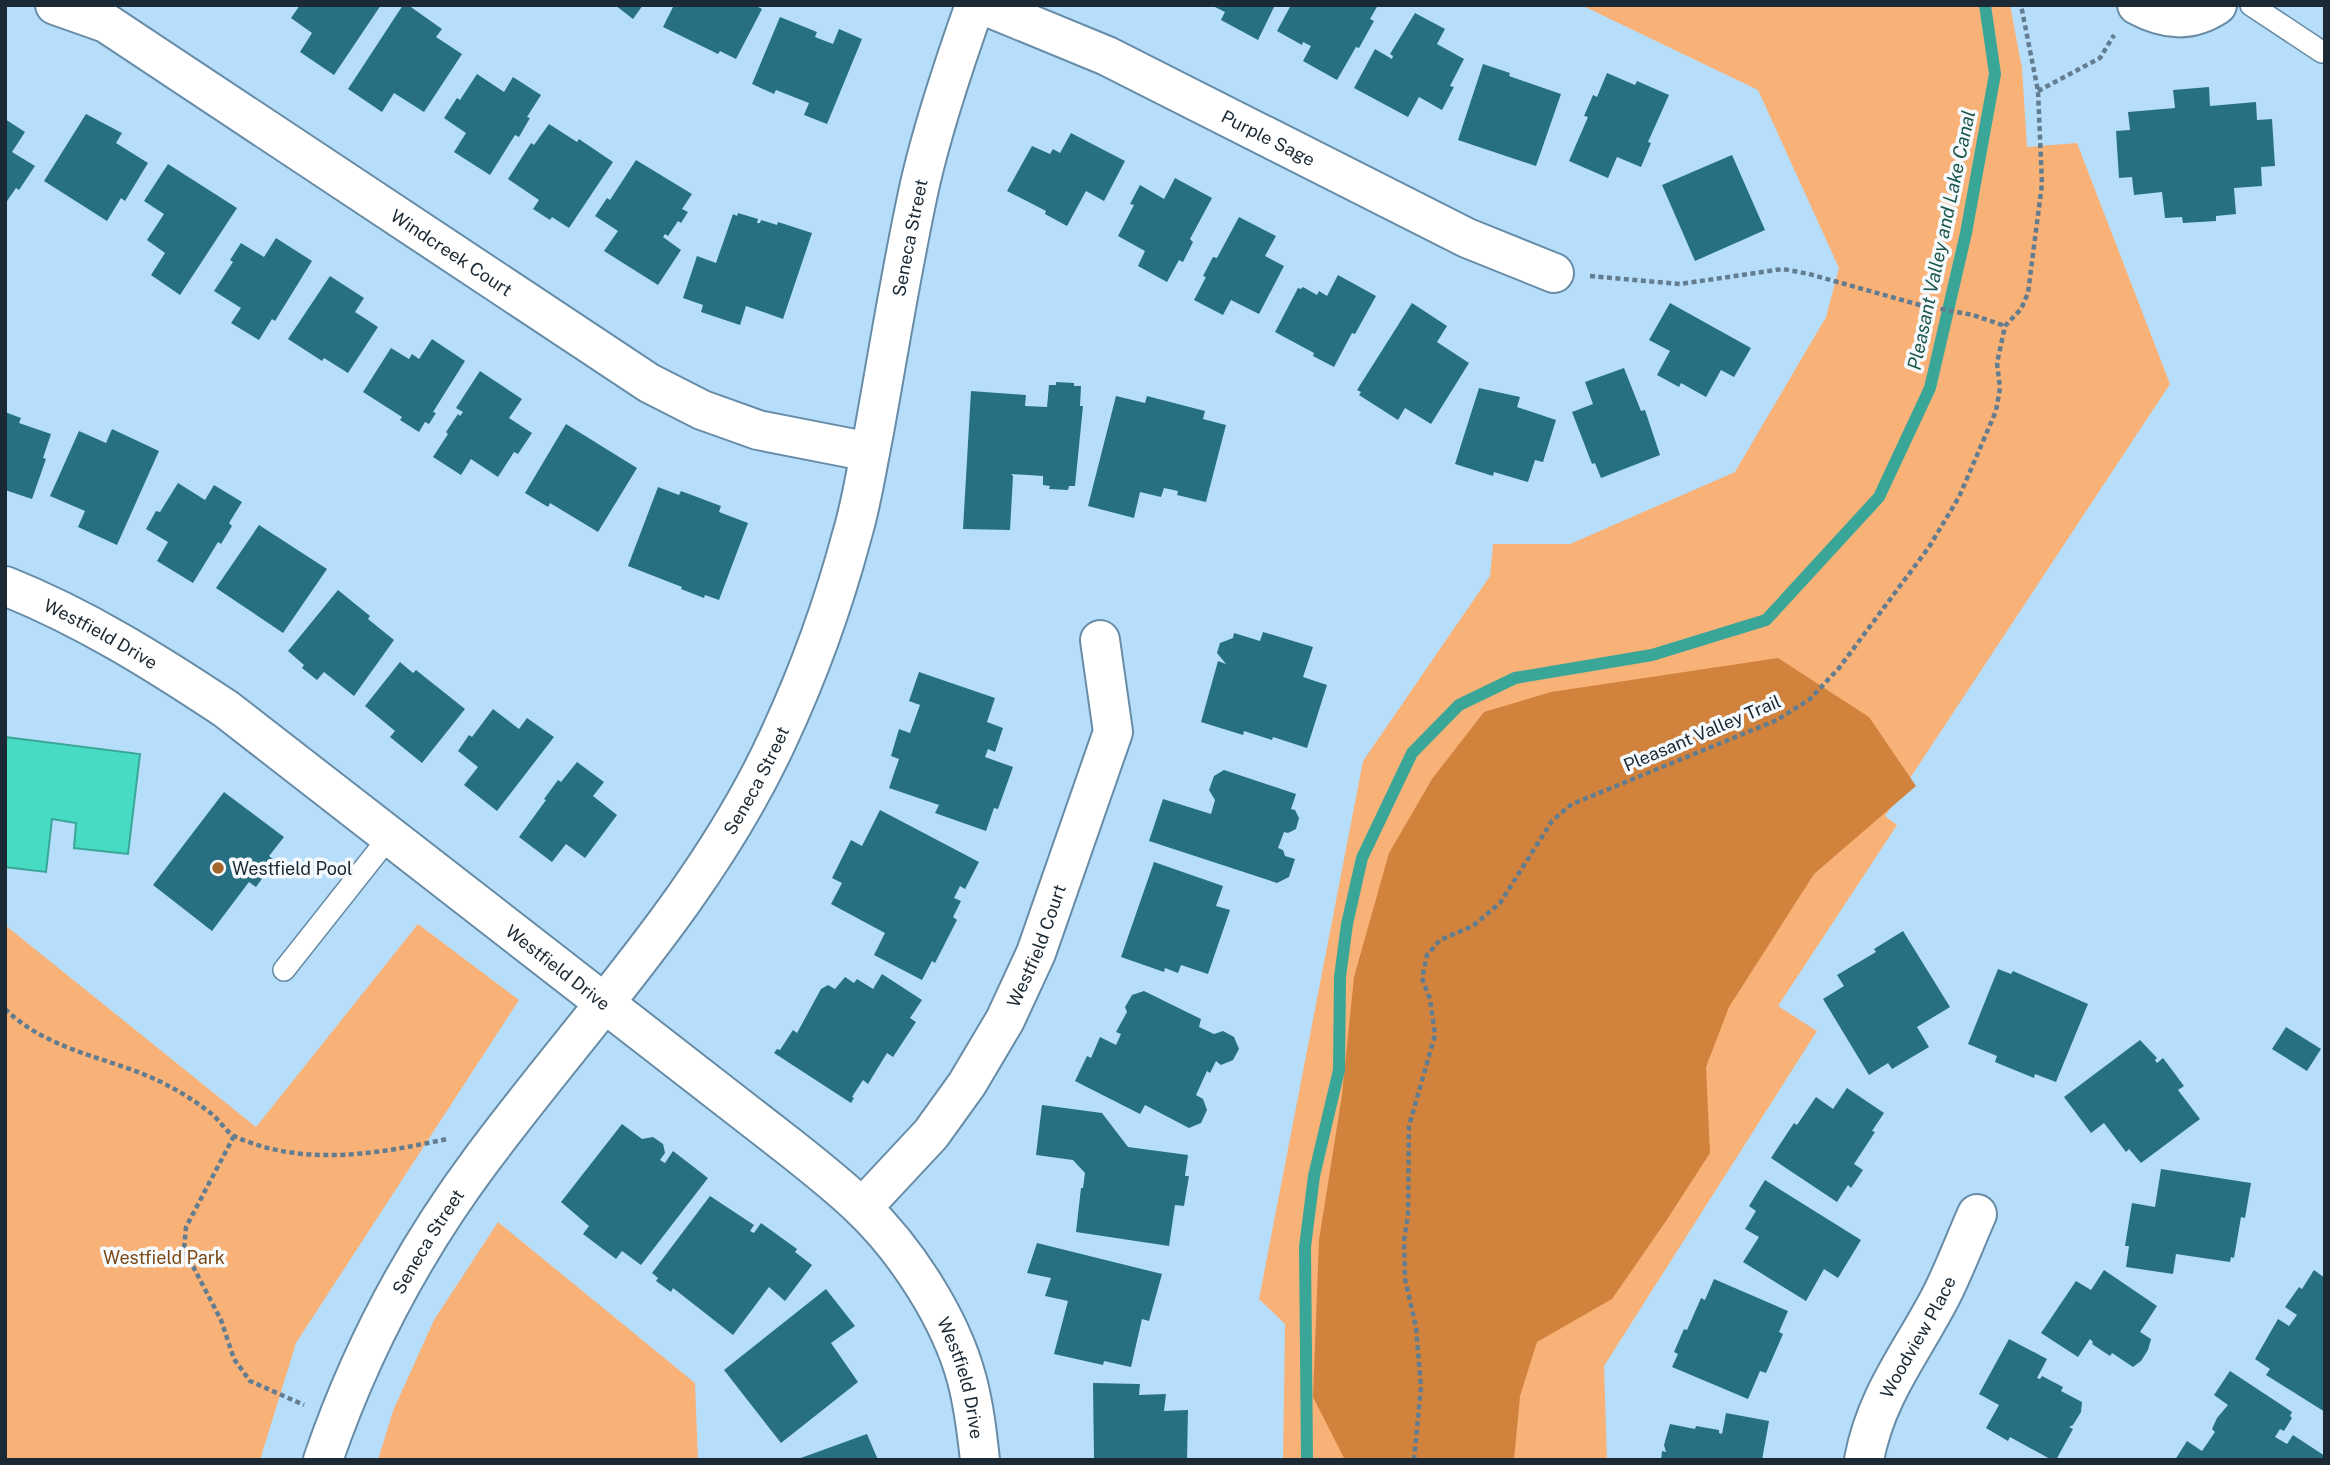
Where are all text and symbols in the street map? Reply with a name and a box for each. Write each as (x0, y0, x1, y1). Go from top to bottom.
street label: Purple Sage (1218, 105, 1319, 170)
water label: Pleasant Valley and Lake Canal (1903, 108, 1979, 372)
street label: Seneca Street (888, 177, 931, 298)
street label: Windcreek Court (387, 204, 516, 300)
street label: Westfield Drive (41, 594, 162, 673)
street label: Pleasant Valley Trail (1620, 690, 1784, 776)
street label: Seneca Street (719, 723, 793, 838)
place label: Westfield Pool (232, 858, 353, 879)
marker: Westfield Pool (210, 860, 226, 876)
street label: Westfield Court (1002, 881, 1070, 1010)
street label: Westfield Drive (502, 920, 615, 1014)
street label: Seneca Street (387, 1185, 468, 1297)
park label: Westfield Park (103, 1247, 225, 1268)
street label: Woodview Place (1875, 1273, 1960, 1401)
street label: Westfield Drive (933, 1313, 988, 1440)

